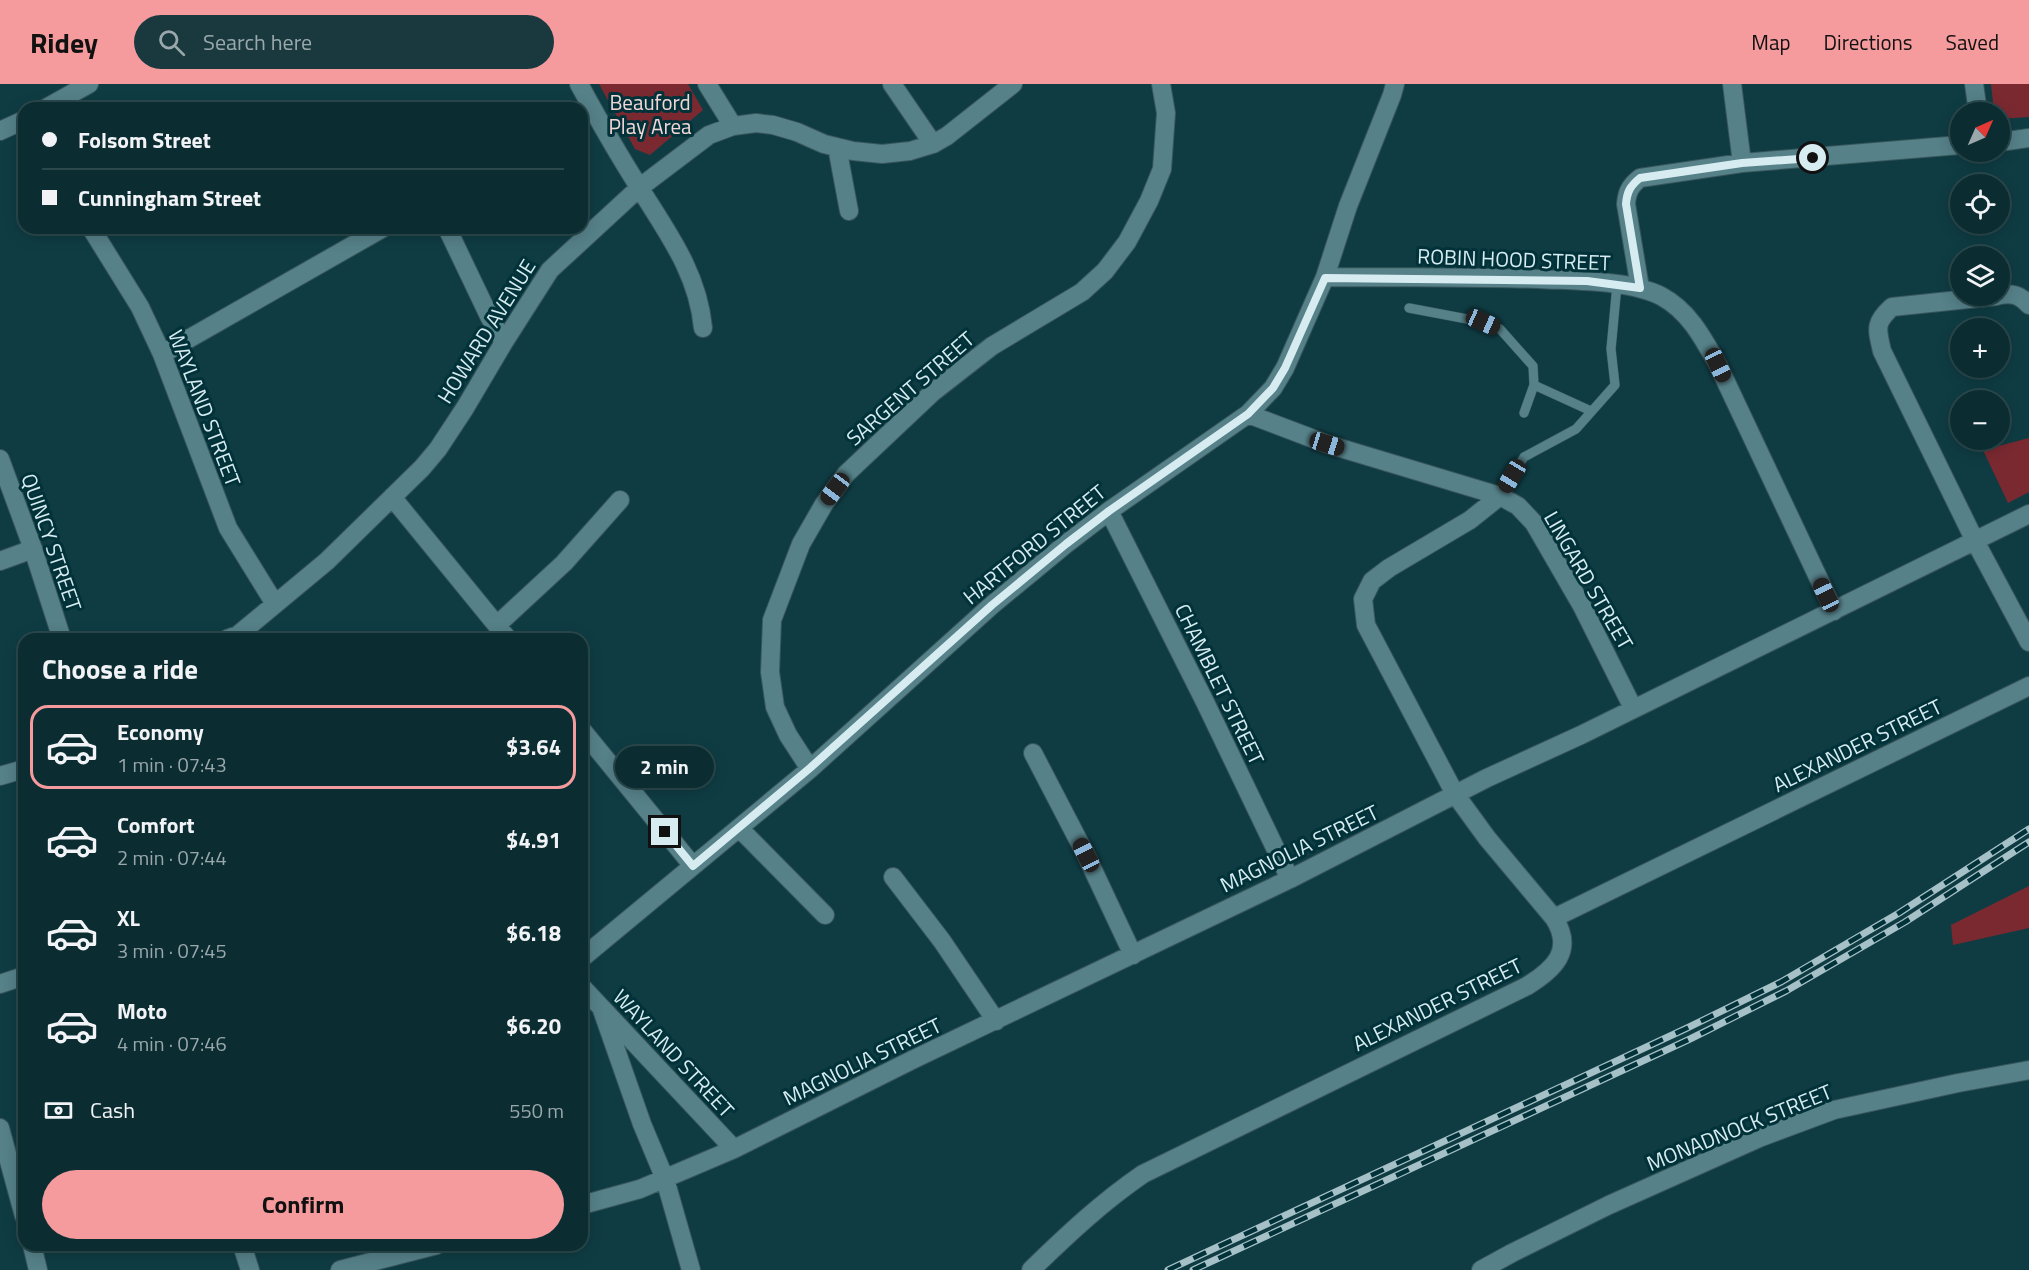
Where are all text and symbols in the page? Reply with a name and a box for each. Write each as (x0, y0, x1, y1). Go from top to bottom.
search box (134, 15, 554, 69)
text: Ridey (30, 21, 98, 64)
text: Search here (203, 25, 312, 59)
icon: search (155, 26, 188, 59)
text: Map (1751, 26, 1791, 58)
text: Directions (1824, 26, 1913, 58)
text: Saved (1946, 26, 1999, 58)
park label: Beauford Play Area (608, 86, 692, 142)
north arrow (1950, 102, 2010, 162)
map controls (1950, 102, 2010, 450)
text: Folsom Street (78, 123, 211, 157)
route start (1799, 144, 1826, 171)
button: locate (1950, 174, 2010, 234)
text: Cunningham Street (78, 181, 261, 215)
street label: ROBIN HOOD STREET (1417, 240, 1611, 278)
button: layers (1950, 246, 2010, 306)
street label: HOWARD AVENUE (429, 253, 543, 409)
car (1463, 306, 1503, 338)
button: + (1950, 318, 2010, 378)
street label: SARGENT STREET (839, 323, 981, 453)
street label: WAYLAND STREET (160, 325, 250, 491)
car (1702, 345, 1734, 385)
button: − (1950, 390, 2010, 450)
car (1307, 430, 1347, 458)
car (1495, 456, 1529, 496)
street label: QUINCY STREET (13, 469, 91, 615)
car (817, 469, 853, 509)
street label: HARTFORD STREET (956, 476, 1112, 612)
street label: LINGARD STREET (1536, 505, 1642, 655)
car (1810, 575, 1842, 615)
street label: CHAMBLET STREET (1167, 598, 1273, 770)
text: Choose a ride (42, 648, 198, 689)
street label: ALEXANDER STREET (1767, 690, 1947, 800)
text: Economy (117, 715, 204, 749)
icon: car (45, 720, 99, 774)
text: $3.64 (506, 730, 561, 764)
callout: 2 min (616, 745, 714, 787)
text: 1 min · 07:43 (117, 749, 227, 780)
text: 2 min (640, 751, 689, 782)
street label: MAGNOLIA STREET (1214, 796, 1384, 900)
text: Comfort (117, 808, 195, 842)
icon: car (45, 813, 99, 867)
route end (651, 818, 678, 845)
text: $4.91 (506, 823, 561, 857)
car (1070, 835, 1102, 875)
text: 2 min · 07:44 (117, 842, 227, 873)
text: XL (117, 901, 140, 935)
icon: car (45, 906, 99, 960)
text: $6.18 (506, 916, 561, 950)
text: 3 min · 07:45 (117, 935, 227, 966)
street label: ALEXANDER STREET (1347, 949, 1527, 1059)
street label: WAYLAND STREET (606, 982, 742, 1124)
text: Moto (117, 994, 167, 1028)
icon: car (45, 999, 99, 1053)
text: $6.20 (506, 1009, 561, 1043)
street label: MAGNOLIA STREET (777, 1009, 947, 1113)
text: 4 min · 07:46 (117, 1028, 227, 1059)
street label: MONADNOCK STREET (1641, 1075, 1837, 1179)
text: Cash (90, 1093, 135, 1127)
icon: cash (42, 1094, 75, 1127)
text: 550 m (509, 1095, 564, 1126)
button: Confirm (42, 1170, 564, 1239)

